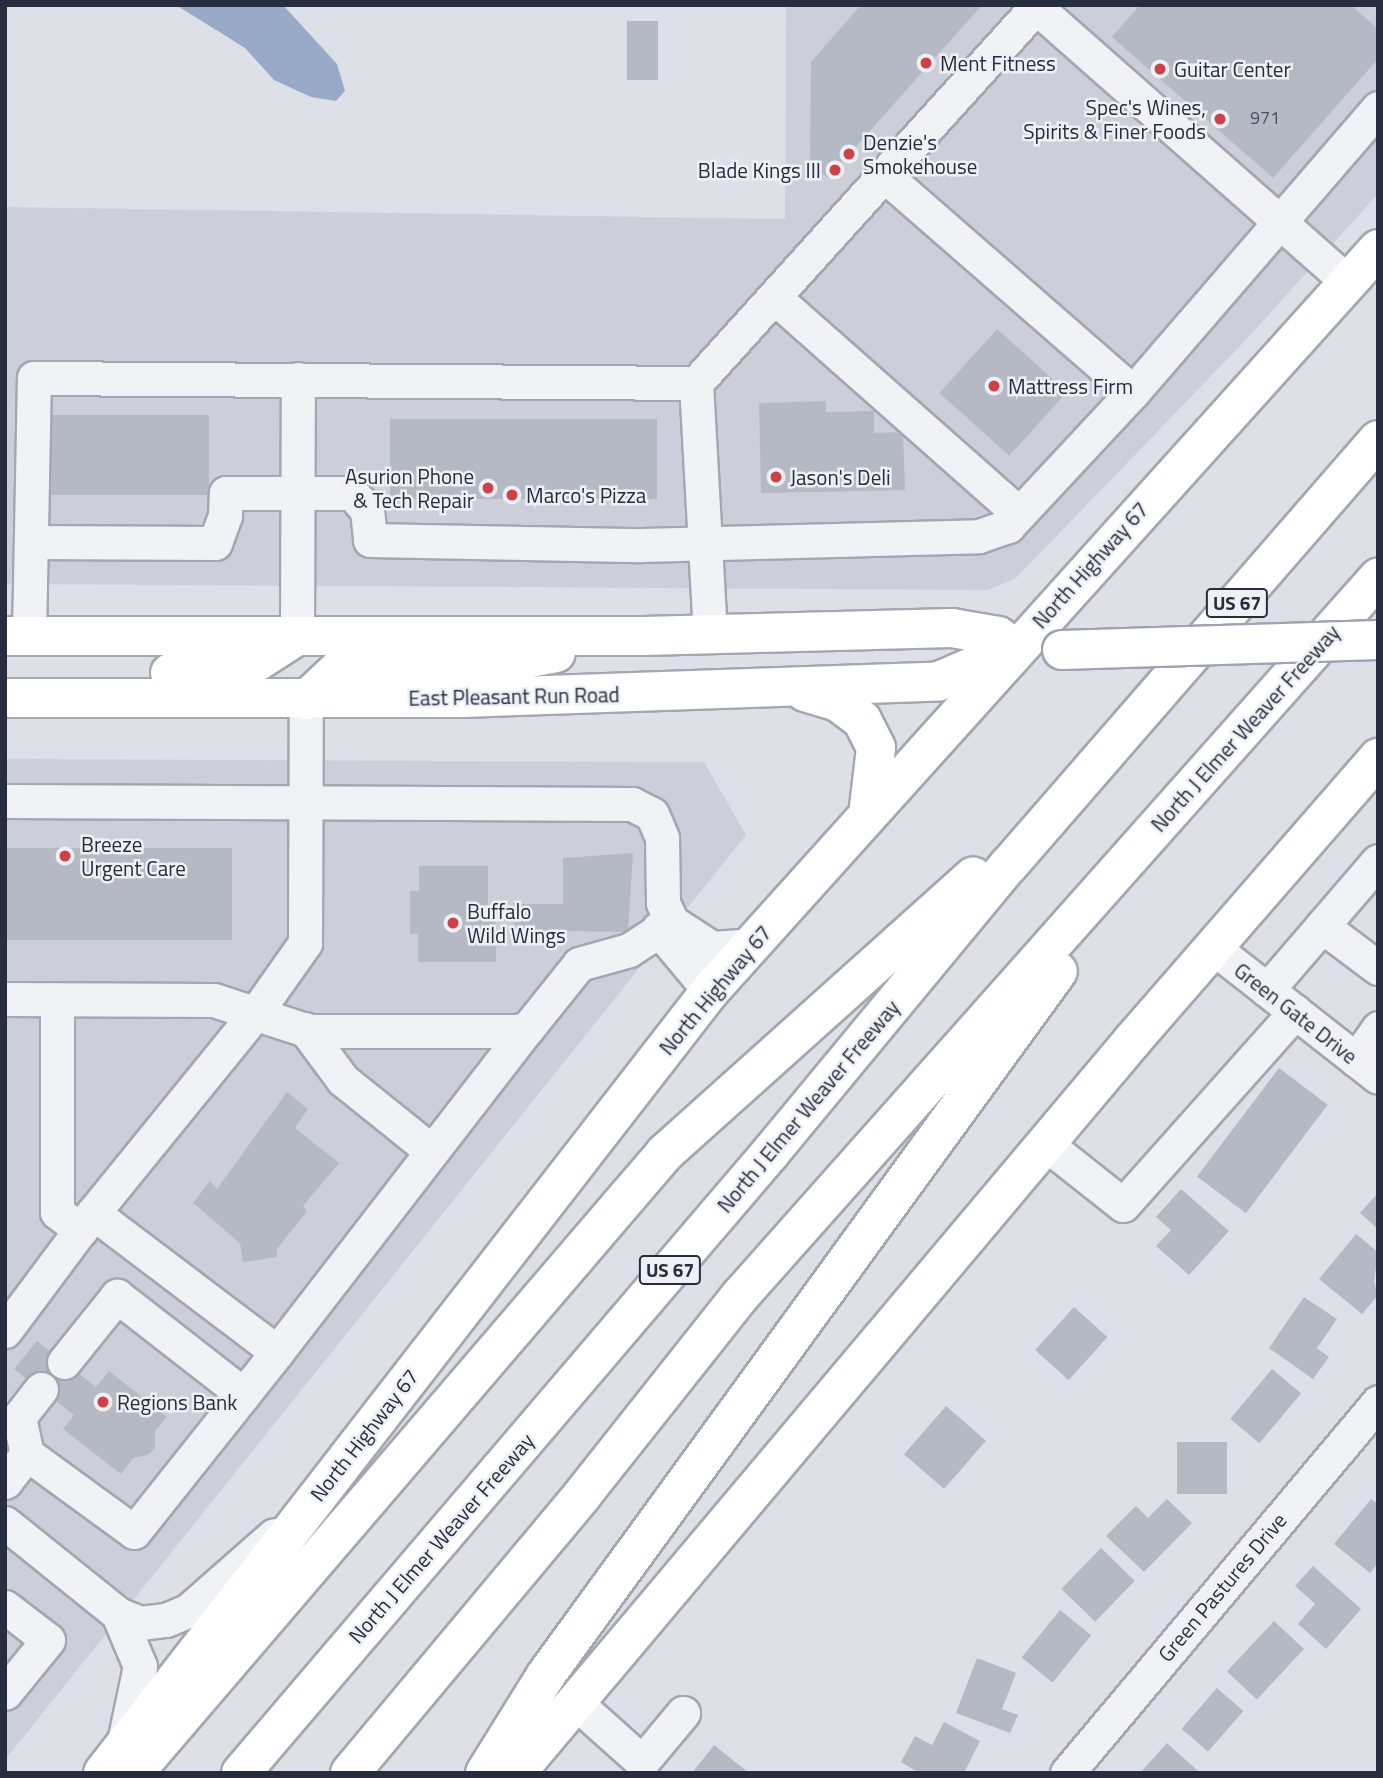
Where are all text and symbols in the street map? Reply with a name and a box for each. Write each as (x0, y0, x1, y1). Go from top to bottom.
place label: Ment Fitness (940, 50, 1056, 76)
marker: Ment Fitness (918, 55, 934, 71)
place label: Guitar Center (1174, 56, 1291, 82)
marker: Guitar Center (1152, 61, 1168, 77)
place label: Spec's Wines, Spirits & Finer Foods (1023, 94, 1206, 144)
house number: 971 (1250, 107, 1280, 129)
marker: Spec's Wines, Spirits & Finer Foods (1212, 111, 1228, 127)
place label: Denzie's Smokehouse (863, 129, 977, 179)
marker: Denzie's Smokehouse (841, 146, 857, 162)
place label: Blade Kings III (698, 157, 821, 183)
marker: Blade Kings III (827, 162, 843, 178)
place label: Mattress Firm (1008, 373, 1133, 399)
marker: Mattress Firm (986, 378, 1002, 394)
place label: Asurion Phone & Tech Repair (345, 463, 474, 513)
place label: Jason's Deli (790, 464, 891, 490)
marker: Jason's Deli (768, 469, 784, 485)
marker: Asurion Phone & Tech Repair (480, 480, 496, 496)
place label: Marco's Pizza (526, 482, 646, 508)
marker: Marco's Pizza (504, 487, 520, 503)
street label: North Highway 67 (1027, 497, 1153, 633)
road number: US 67 (1206, 588, 1268, 618)
street label: North J Elmer Weaver Freeway (1145, 619, 1345, 837)
street label: East Pleasant Run Road (408, 682, 620, 710)
place label: Breeze Urgent Care (81, 831, 186, 881)
marker: Breeze Urgent Care (55, 846, 75, 866)
place label: Buffalo Wild Wings (467, 898, 566, 948)
marker: Buffalo Wild Wings (445, 915, 461, 931)
street label: North Highway 67 (654, 920, 776, 1060)
street label: Green Gate Drive (1230, 957, 1362, 1069)
street label: North J Elmer Weaver Freeway (712, 995, 904, 1217)
road number: US 67 (638, 1254, 702, 1286)
street label: North Highway 67 (304, 1364, 424, 1506)
place label: Regions Bank (117, 1389, 237, 1415)
marker: Regions Bank (95, 1394, 111, 1410)
street label: North J Elmer Weaver Freeway (343, 1428, 539, 1648)
street label: Green Pastures Drive (1152, 1508, 1292, 1666)

